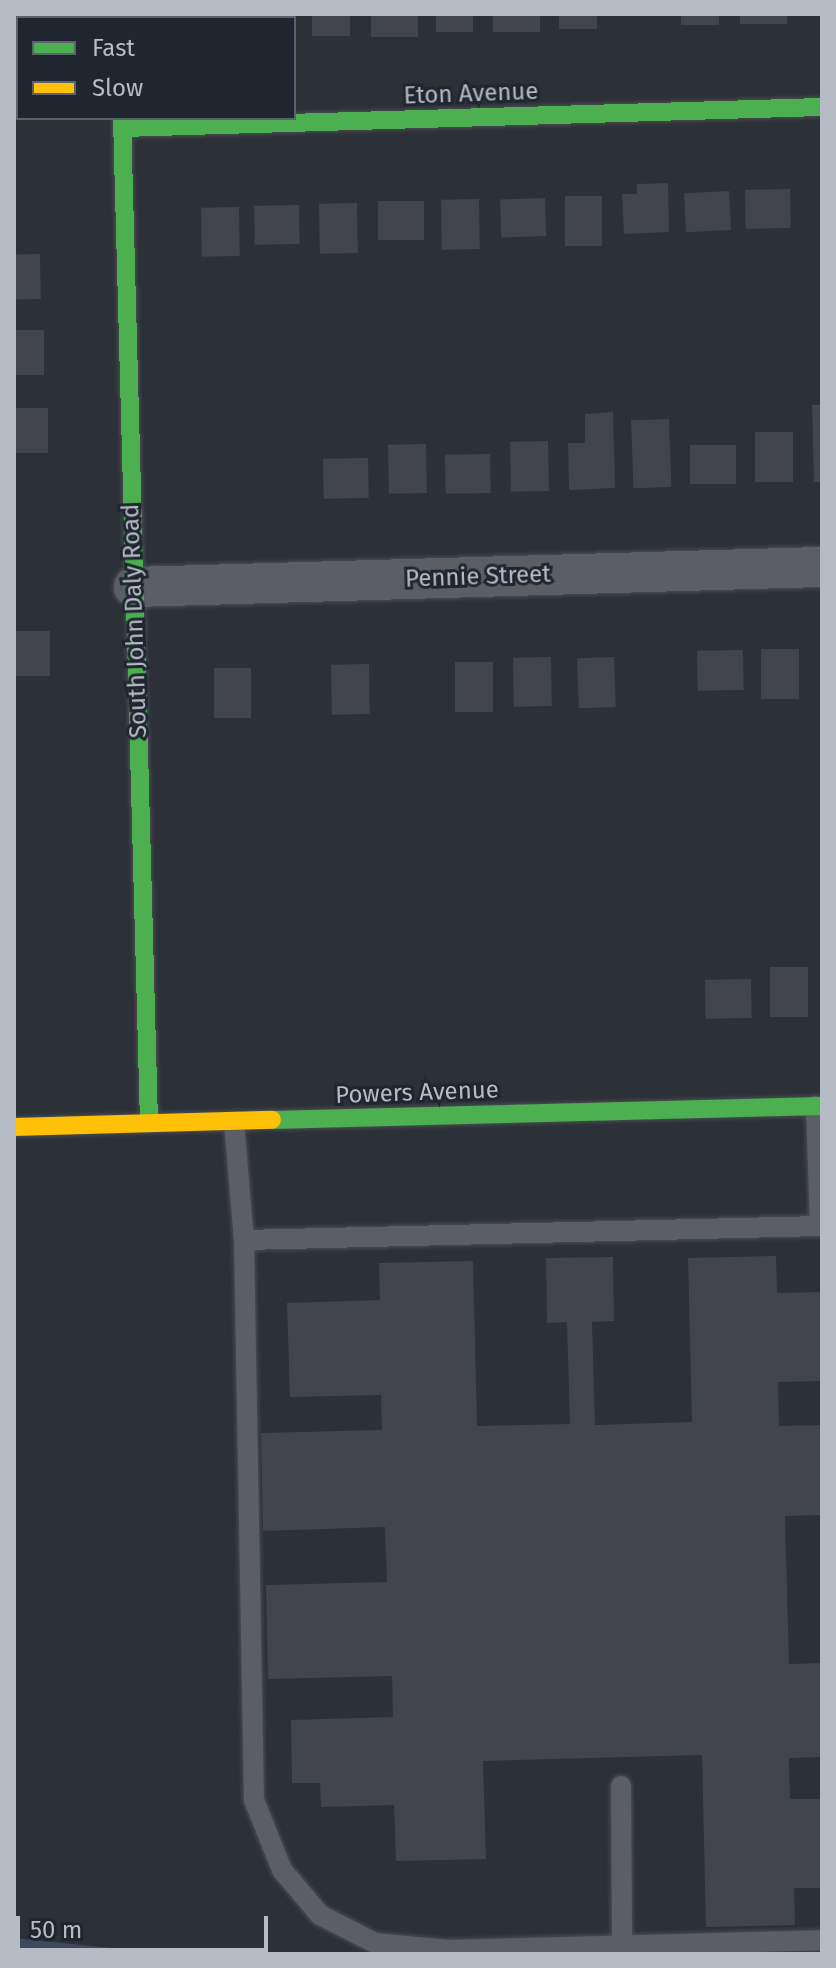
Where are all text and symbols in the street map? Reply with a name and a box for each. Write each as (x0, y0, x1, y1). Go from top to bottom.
legend (16, 16, 296, 120)
text: Fast (92, 34, 135, 62)
text: Slow (92, 74, 143, 102)
street label: Eton Avenue (403, 77, 539, 111)
street label: South John Daly Road (117, 503, 153, 739)
street label: Pennie Street (405, 560, 551, 594)
street label: Powers Avenue (335, 1076, 499, 1110)
scale bar (20, 1900, 272, 1950)
text: 50 m (30, 1916, 82, 1944)

